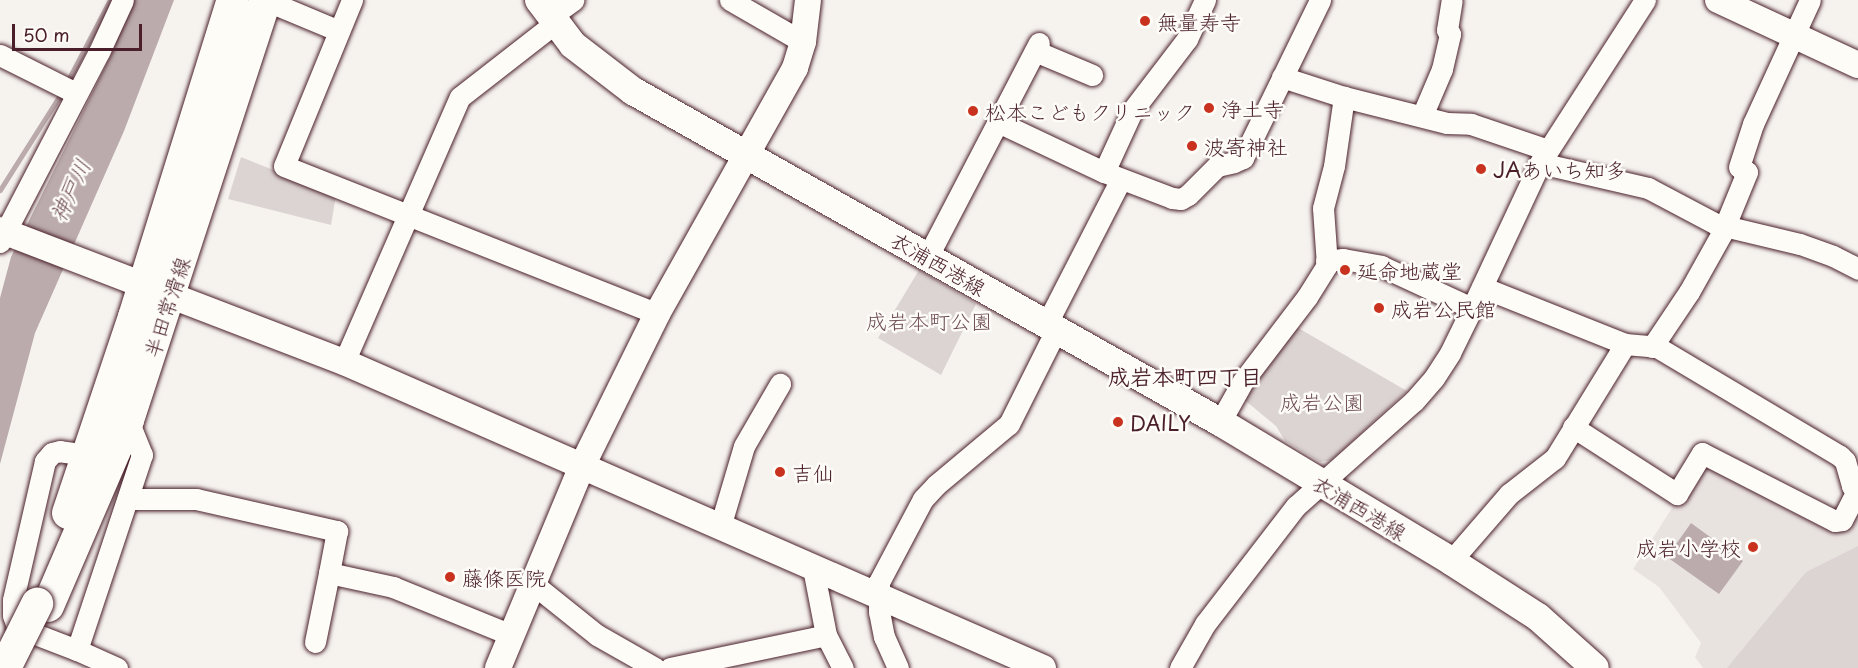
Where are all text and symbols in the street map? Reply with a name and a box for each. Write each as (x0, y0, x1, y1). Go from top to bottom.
place label: 無量寿寺 (1157, 8, 1241, 34)
scale bar (15, 12, 146, 50)
marker: 無量寿寺 (1138, 14, 1152, 28)
text: 50 m (23, 21, 70, 48)
place label: 浄土寺 (1221, 95, 1284, 121)
place label: 松本こどもクリニック (985, 98, 1195, 124)
marker: 浄土寺 (1202, 101, 1216, 115)
marker: 松本こどもクリニック (966, 104, 980, 118)
place label: 波寄神社 (1204, 133, 1288, 159)
marker: 波寄神社 (1185, 139, 1199, 153)
water label: 神戸川 (43, 155, 95, 225)
place label: JAあいち知多 (1493, 156, 1626, 182)
marker: JAあいち知多 (1474, 162, 1488, 176)
street label: 衣浦西港線 (887, 226, 991, 300)
street label: 半田常滑線 (138, 253, 194, 361)
place label: 延命地蔵堂 (1357, 257, 1462, 283)
marker: 延命地蔵堂 (1338, 263, 1352, 277)
place label: 成岩公民館 (1391, 295, 1496, 321)
marker: 成岩公民館 (1372, 301, 1386, 315)
park label: 成岩本町公園 (866, 307, 992, 333)
district label: 成岩本町四丁目 (1108, 363, 1262, 389)
park label: 成岩公園 (1280, 388, 1364, 414)
place label: DAILY (1130, 409, 1191, 435)
marker: DAILY (1111, 415, 1125, 429)
place label: 吉仙 (792, 459, 834, 485)
marker: 吉仙 (773, 465, 787, 479)
street label: 衣浦西港線 (1309, 469, 1411, 545)
place label: 成岩小学校 (1636, 534, 1741, 560)
marker: 成岩小学校 (1746, 540, 1760, 554)
place label: 藤條医院 (462, 564, 546, 590)
marker: 藤條医院 (443, 570, 457, 584)

